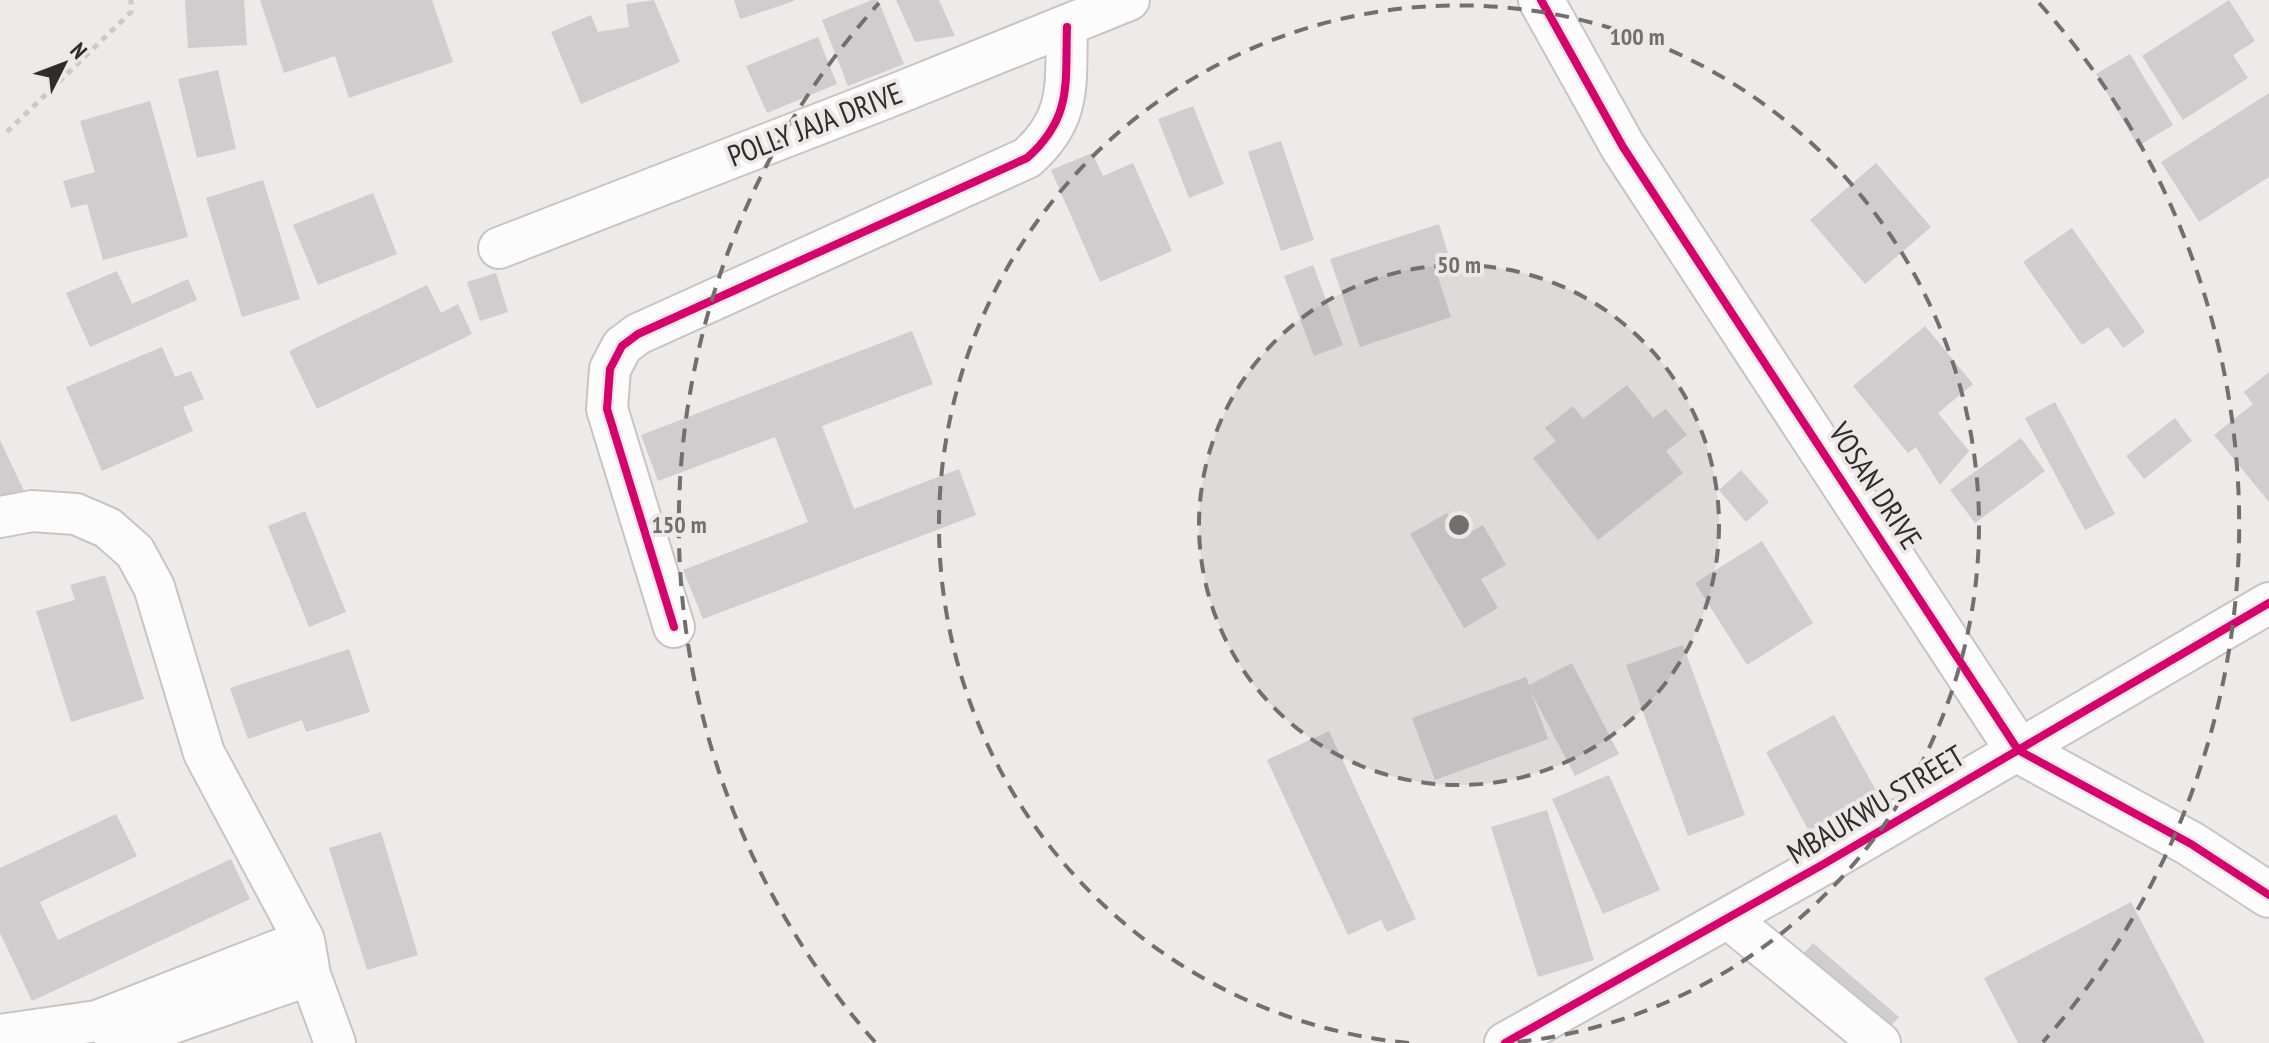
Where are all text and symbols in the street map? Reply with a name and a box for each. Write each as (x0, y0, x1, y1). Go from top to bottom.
text: 100 m (1609, 21, 1665, 52)
north arrow (24, 24, 104, 104)
text: N (64, 37, 93, 64)
street label: POLLY JAJA DRIVE (722, 73, 907, 175)
text: 50 m (1437, 249, 1481, 280)
street label: VOSAN DRIVE (1820, 414, 1932, 556)
text: 150 m (651, 509, 707, 540)
centre of rings (1445, 511, 1473, 539)
street label: MBAUKWU STREET (1780, 736, 1971, 872)

